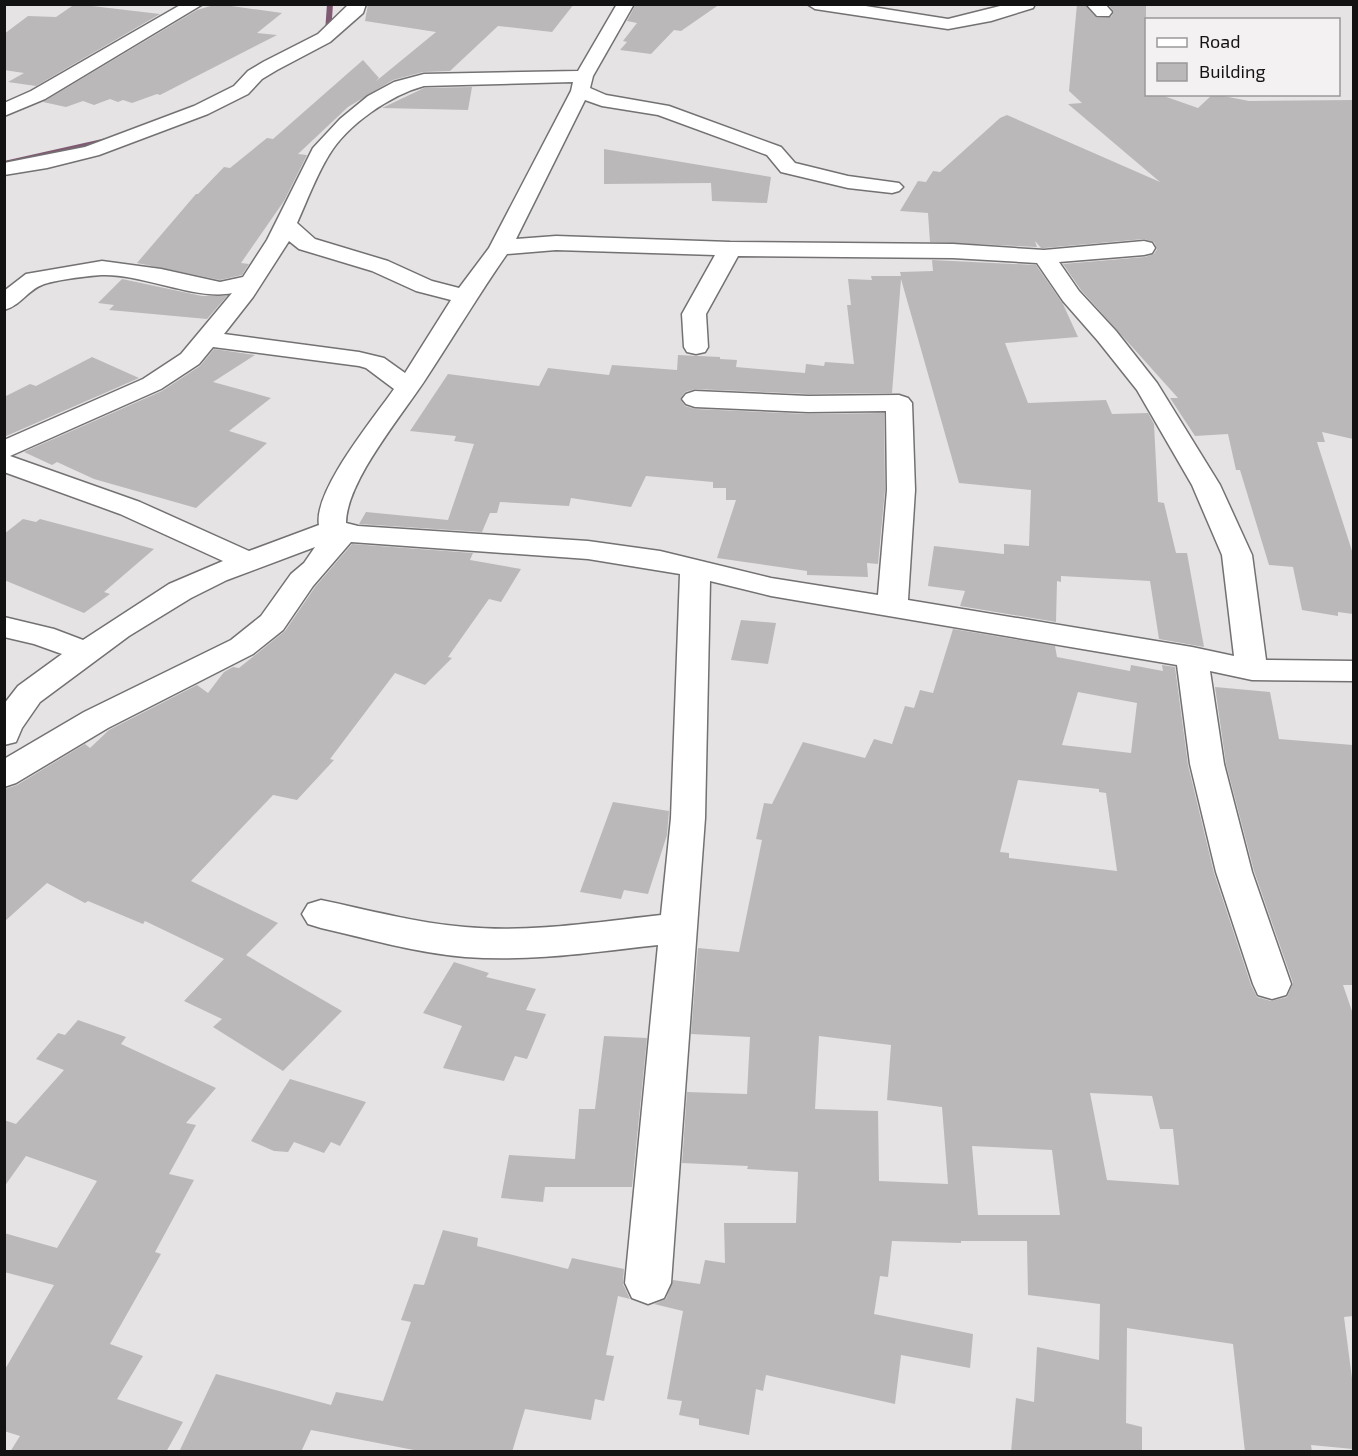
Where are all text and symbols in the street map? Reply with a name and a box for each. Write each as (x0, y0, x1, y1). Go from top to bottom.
legend (1145, 18, 1340, 96)
text: Road (1199, 30, 1240, 52)
text: Building (1199, 60, 1266, 82)

